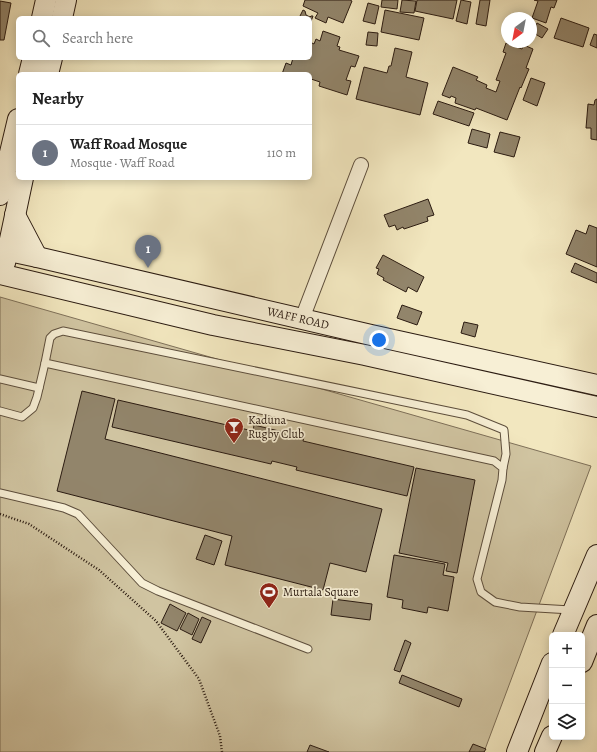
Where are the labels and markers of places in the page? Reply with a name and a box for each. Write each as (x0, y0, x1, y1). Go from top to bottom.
pin: 1 (135, 235, 161, 268)
place label: Kaduna Rugby Club (248, 412, 304, 442)
bar icon: Kaduna Rugby Club (223, 416, 245, 444)
sports icon: Murtala Square (258, 581, 280, 609)
place label: Murtala Square (283, 584, 359, 600)

